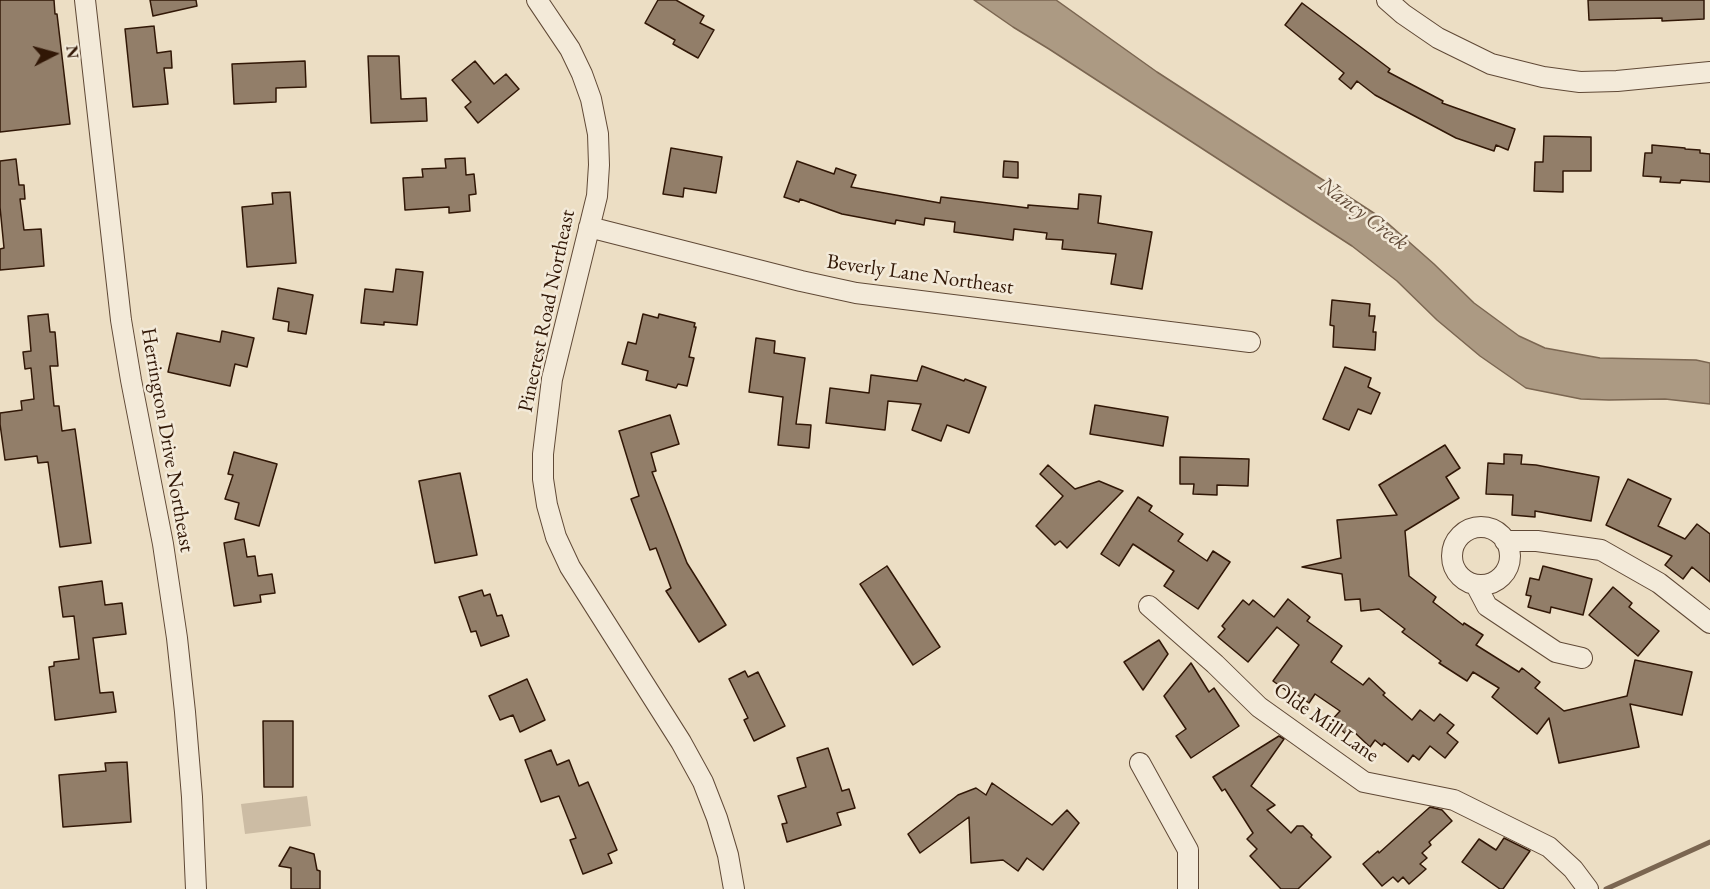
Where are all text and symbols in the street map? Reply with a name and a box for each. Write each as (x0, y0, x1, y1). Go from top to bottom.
north arrow (24, 24, 84, 84)
text: N (61, 45, 84, 60)
water label: Nancy Creek (1313, 172, 1413, 256)
street label: Pinecrest Road Northeast (513, 207, 581, 415)
street label: Beverly Lane Northeast (825, 249, 1015, 301)
street label: Herrington Drive Northeast (135, 326, 199, 554)
street label: Olde Mill Lane (1269, 678, 1383, 768)

